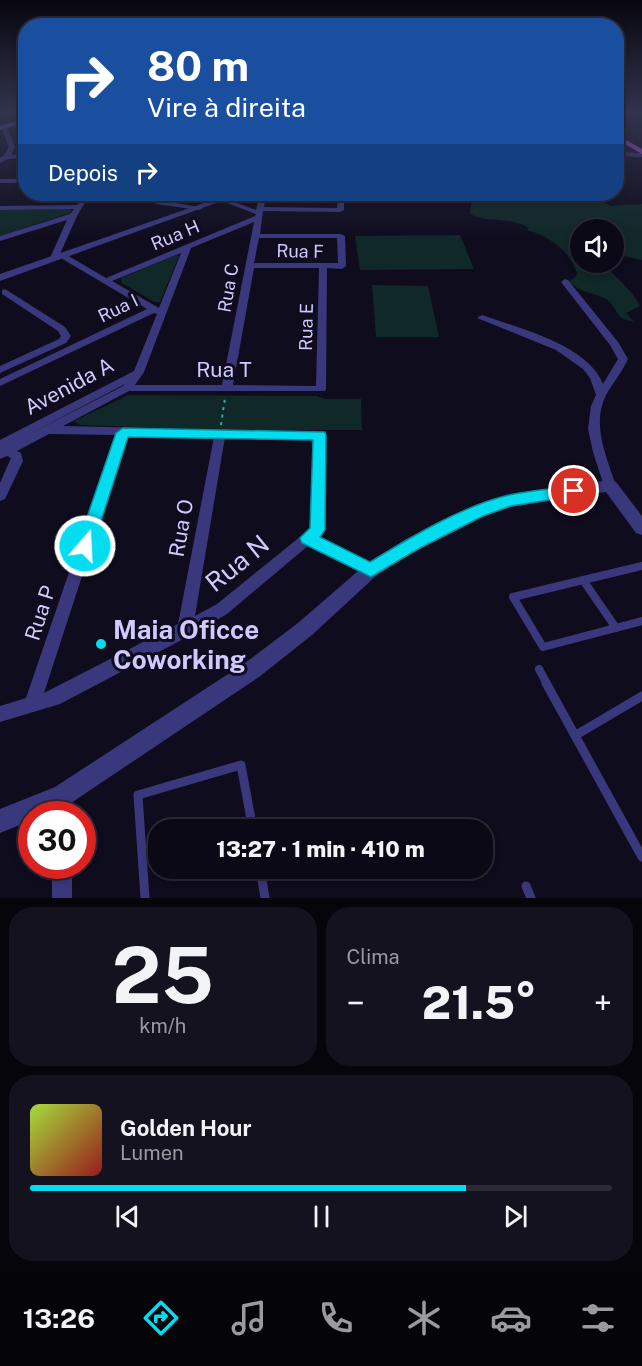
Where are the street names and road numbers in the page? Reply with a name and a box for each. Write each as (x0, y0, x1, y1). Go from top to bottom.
street label: Rua H (148, 215, 202, 255)
street label: Rua F (276, 240, 324, 262)
street label: Rua C (213, 262, 243, 314)
street label: Rua I (95, 289, 141, 327)
street label: Rua E (295, 303, 317, 351)
street label: Avenida A (20, 352, 118, 420)
street label: Rua T (196, 357, 252, 382)
street label: Rua O (164, 497, 198, 559)
street label: Rua N (199, 528, 275, 598)
street label: Rua P (19, 582, 61, 644)

